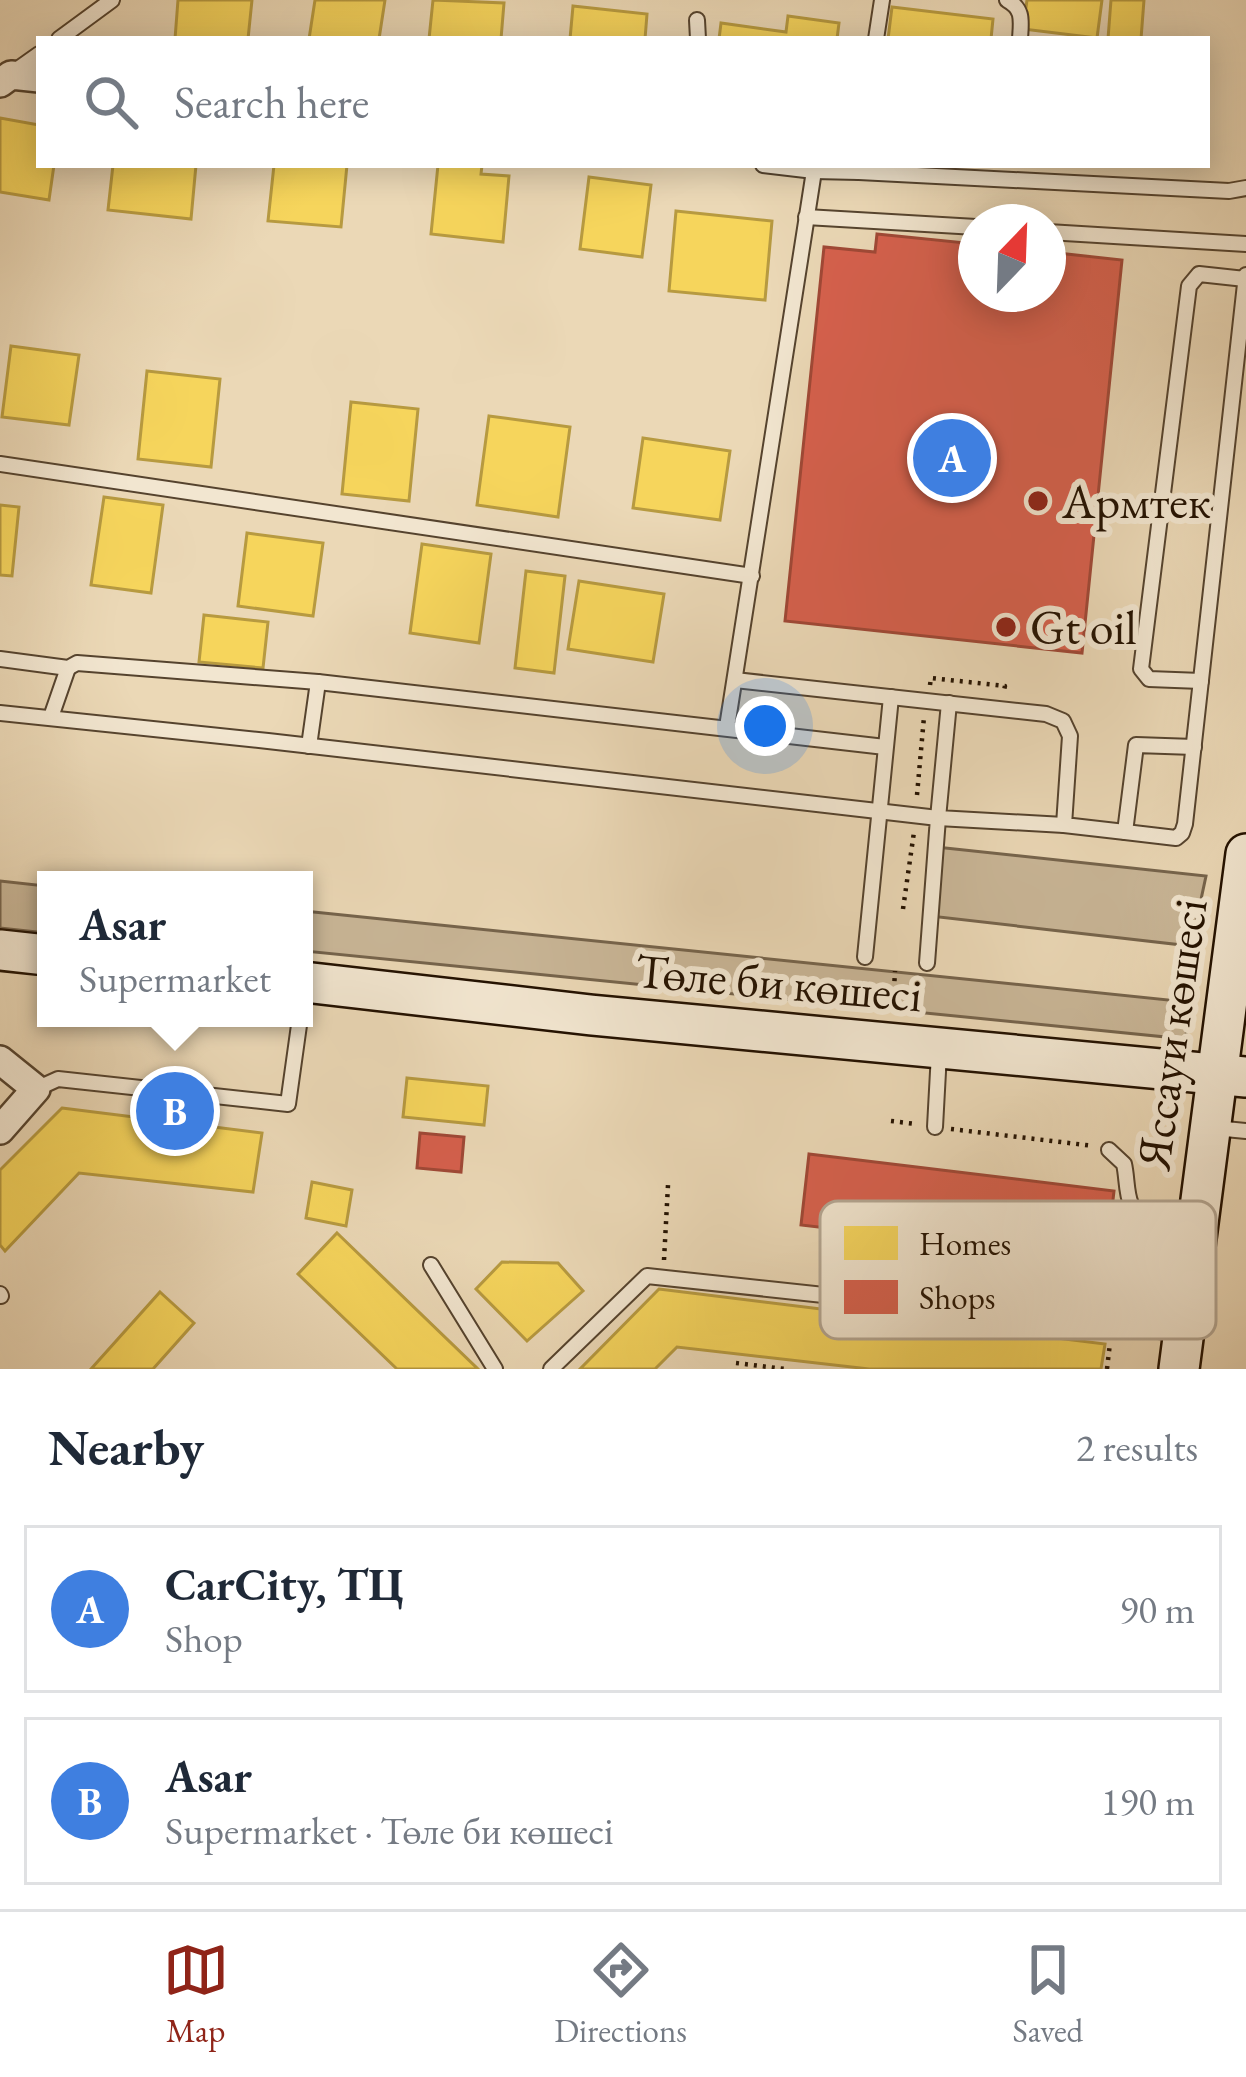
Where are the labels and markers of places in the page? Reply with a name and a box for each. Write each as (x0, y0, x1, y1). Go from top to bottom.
pin: A (913, 413, 991, 503)
place label: Армтек (1061, 470, 1211, 532)
marker: Армтек (1025, 488, 1051, 514)
place label: Gt oil (1030, 596, 1137, 658)
marker: Gt oil (993, 614, 1019, 640)
pin: B (136, 1066, 214, 1156)

